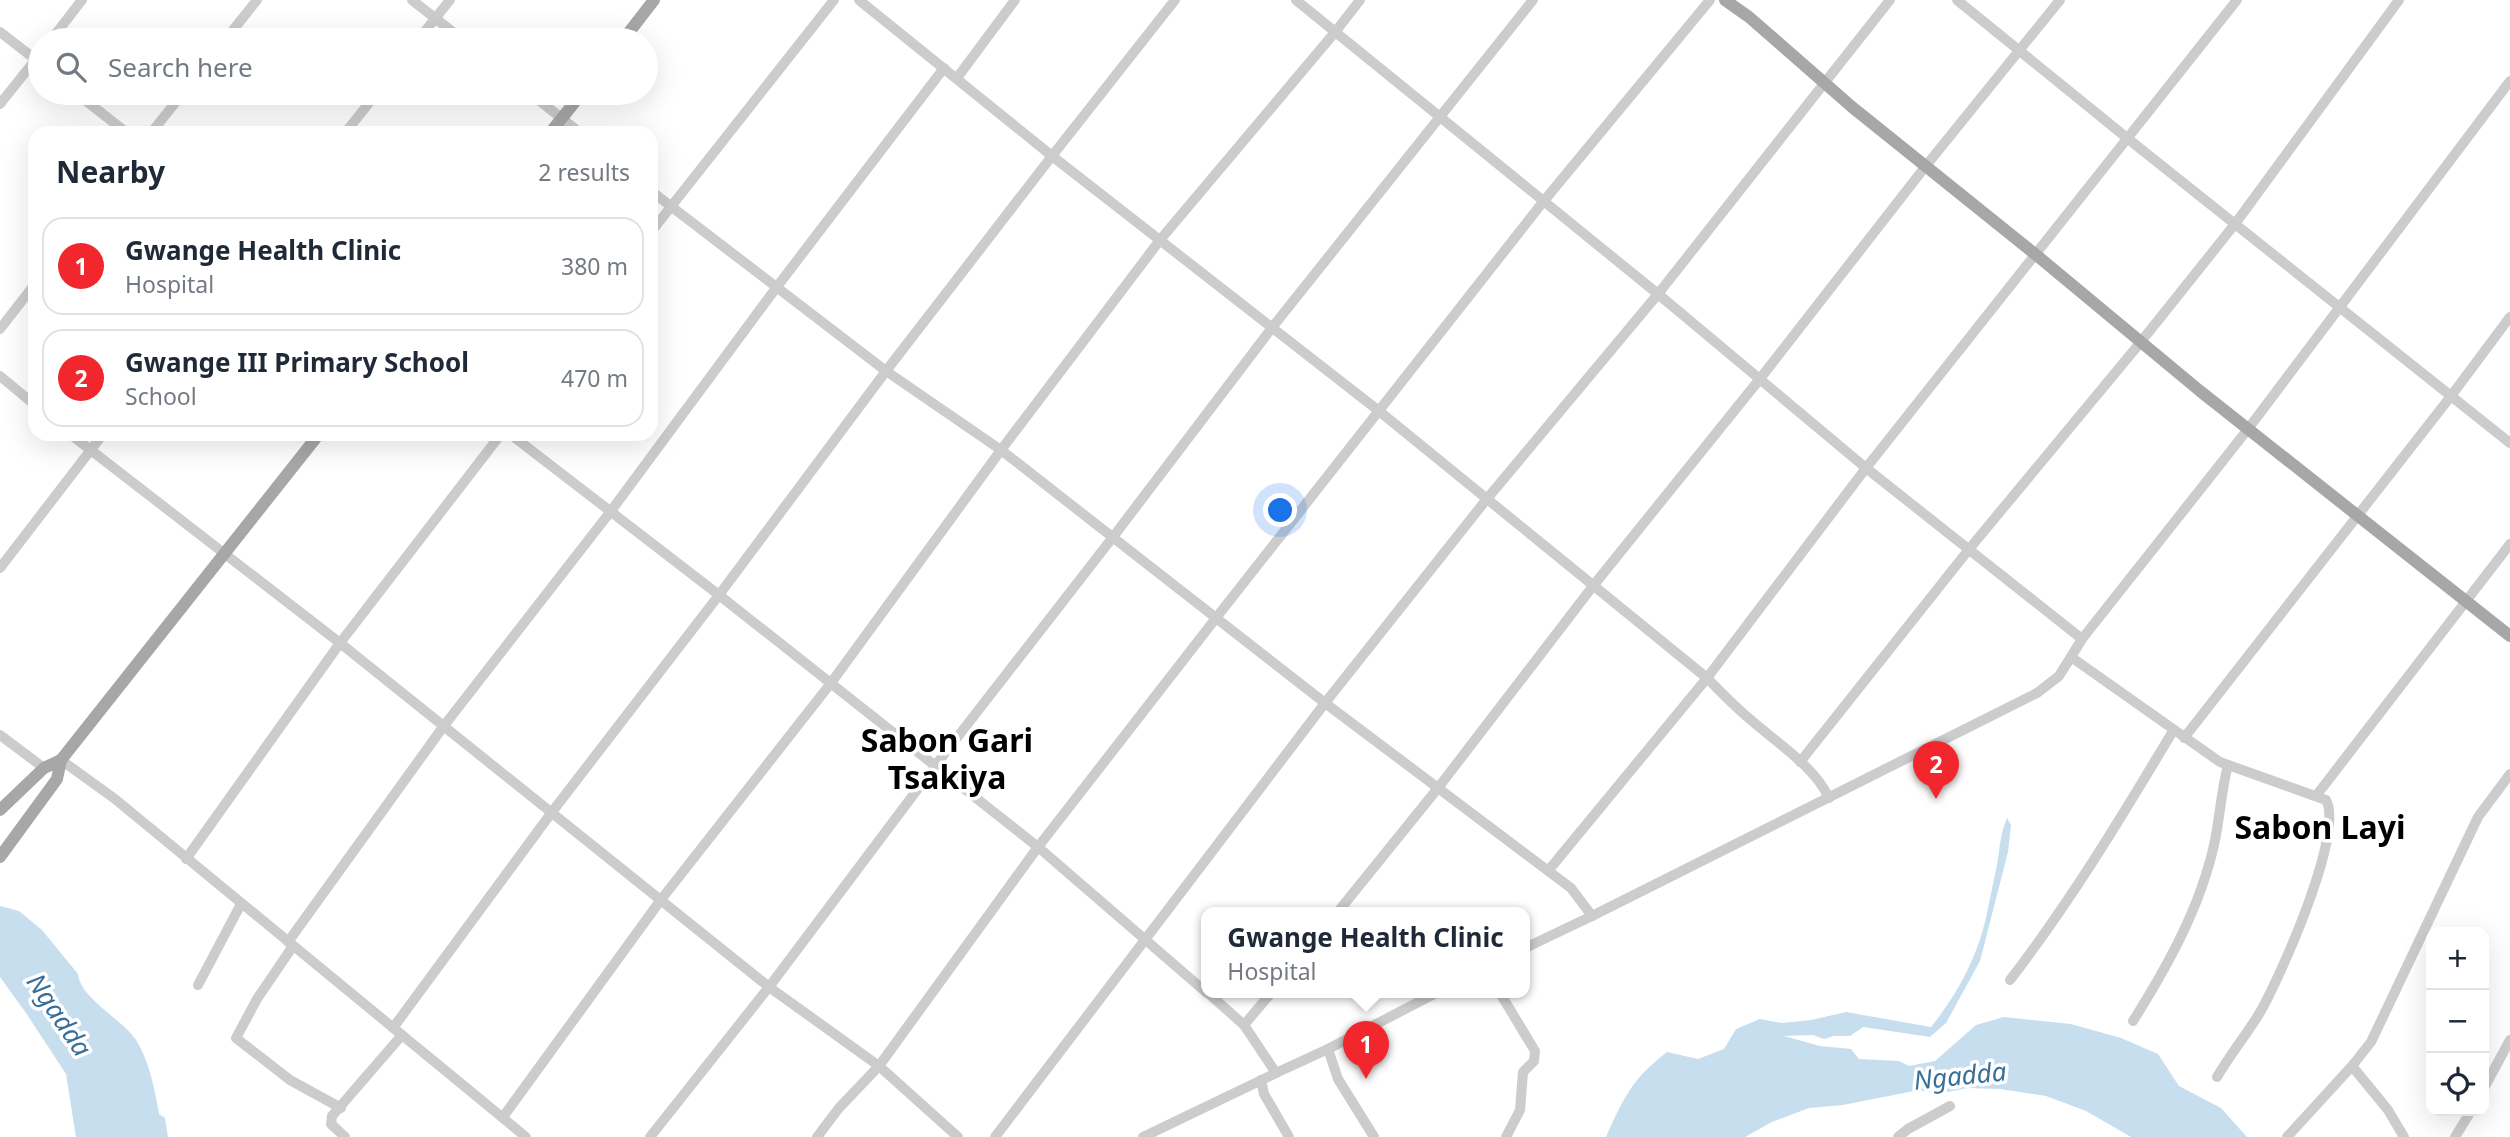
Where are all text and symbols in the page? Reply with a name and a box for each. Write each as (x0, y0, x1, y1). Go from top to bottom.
search box (28, 28, 658, 105)
icon: search (52, 48, 90, 86)
text: Search here (108, 49, 253, 85)
text: Nearby (56, 151, 165, 192)
text: 2 results (538, 156, 630, 188)
text: Gwange Health Clinic (125, 232, 401, 268)
text: 1 (74, 250, 88, 282)
text: 380 m (561, 250, 628, 282)
text: Hospital (125, 268, 214, 300)
text: Gwange III Primary School (125, 344, 469, 380)
text: 2 (74, 362, 88, 394)
text: 470 m (561, 362, 628, 394)
text: School (125, 380, 197, 412)
your location (1263, 493, 1297, 527)
district label: Sabon Gari Tsakiya (861, 718, 1033, 798)
pin: 2 (1913, 741, 1959, 799)
district label: Sabon Layi (2234, 805, 2406, 848)
popup (1201, 907, 1530, 998)
text: Gwange Health Clinic (1227, 919, 1504, 955)
map controls (2426, 927, 2489, 1116)
button: + (2426, 927, 2489, 990)
text: Hospital (1227, 955, 1317, 987)
water label: Ngadda (19, 966, 101, 1063)
button: − (2426, 990, 2489, 1053)
pin: 1 (1343, 1021, 1389, 1079)
water label: Ngadda (1912, 1052, 2008, 1098)
button: locate (2426, 1053, 2489, 1116)

